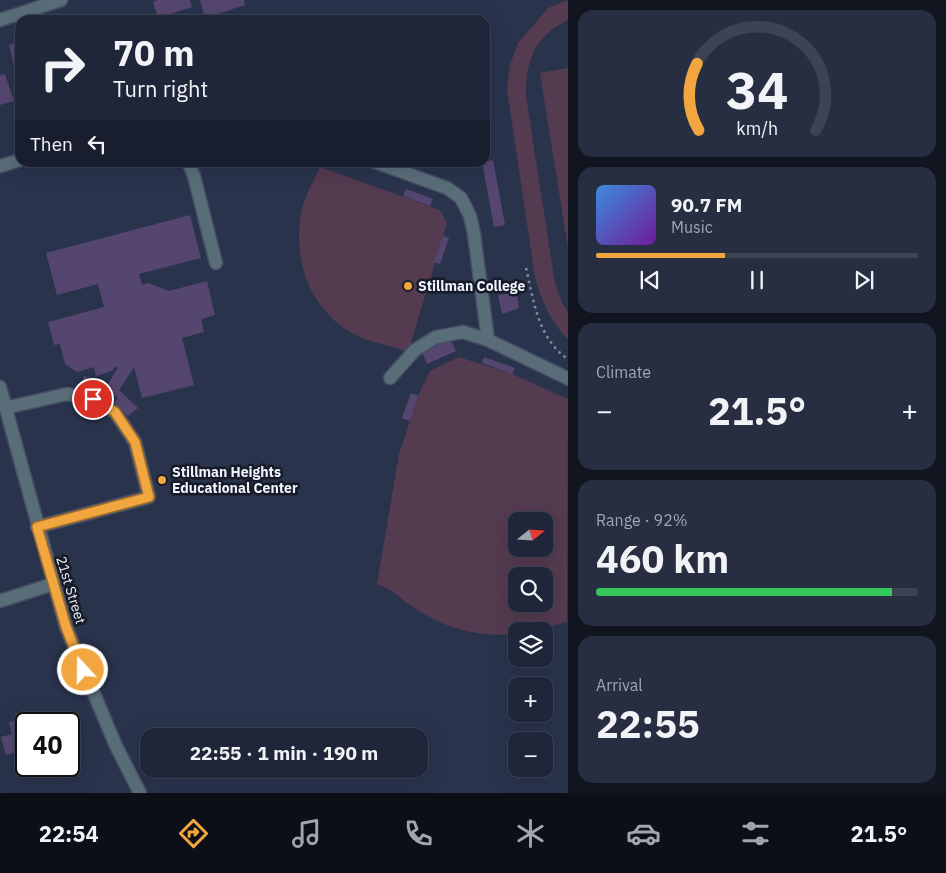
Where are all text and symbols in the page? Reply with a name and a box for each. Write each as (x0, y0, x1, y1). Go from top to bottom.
text: 70 m (113, 30, 195, 76)
icon: right (30, 35, 95, 100)
text: 34 (726, 56, 788, 123)
text: Turn right (113, 74, 208, 103)
text: km/h (736, 117, 778, 140)
icon: left (83, 130, 111, 158)
text: Then (30, 132, 73, 156)
text: 90.7 FM (671, 193, 742, 217)
text: Music (671, 217, 713, 237)
icon: previous (636, 266, 664, 294)
icon: pause (743, 266, 771, 294)
icon: next (850, 266, 878, 294)
place label: Stillman College (418, 277, 525, 295)
marker: Stillman College (402, 280, 414, 292)
text: Climate (596, 362, 651, 382)
pin (72, 378, 114, 420)
icon: arrive (79, 385, 107, 413)
text: 21.5° (708, 386, 806, 435)
text: − (596, 392, 613, 429)
text: + (901, 392, 918, 429)
place label: Stillman Heights Educational Center (172, 463, 298, 497)
marker: Stillman Heights Educational Center (156, 474, 168, 486)
text: Range · 92% (596, 510, 688, 530)
north arrow (508, 512, 552, 558)
map controls (508, 512, 553, 777)
text: 460 km (596, 534, 729, 583)
street label: 21st Street (52, 554, 90, 626)
button: search (508, 567, 553, 612)
button: layers (508, 622, 553, 667)
position arrow (56, 643, 108, 695)
text: Arrival (596, 675, 643, 695)
button: + (508, 677, 553, 722)
text: 22:55 (596, 699, 700, 748)
speed limit sign: 40 (15, 712, 80, 777)
button: − (508, 732, 553, 777)
text: 22:55 · 1 min · 190 m (190, 741, 378, 765)
icon: directions (176, 816, 211, 851)
icon: music (289, 816, 324, 851)
icon: phone (401, 816, 436, 851)
icon: climate (513, 816, 548, 851)
icon: car (626, 816, 661, 851)
icon: filters (738, 816, 773, 851)
text: 22:54 (39, 819, 99, 848)
text: 21.5° (850, 819, 907, 848)

